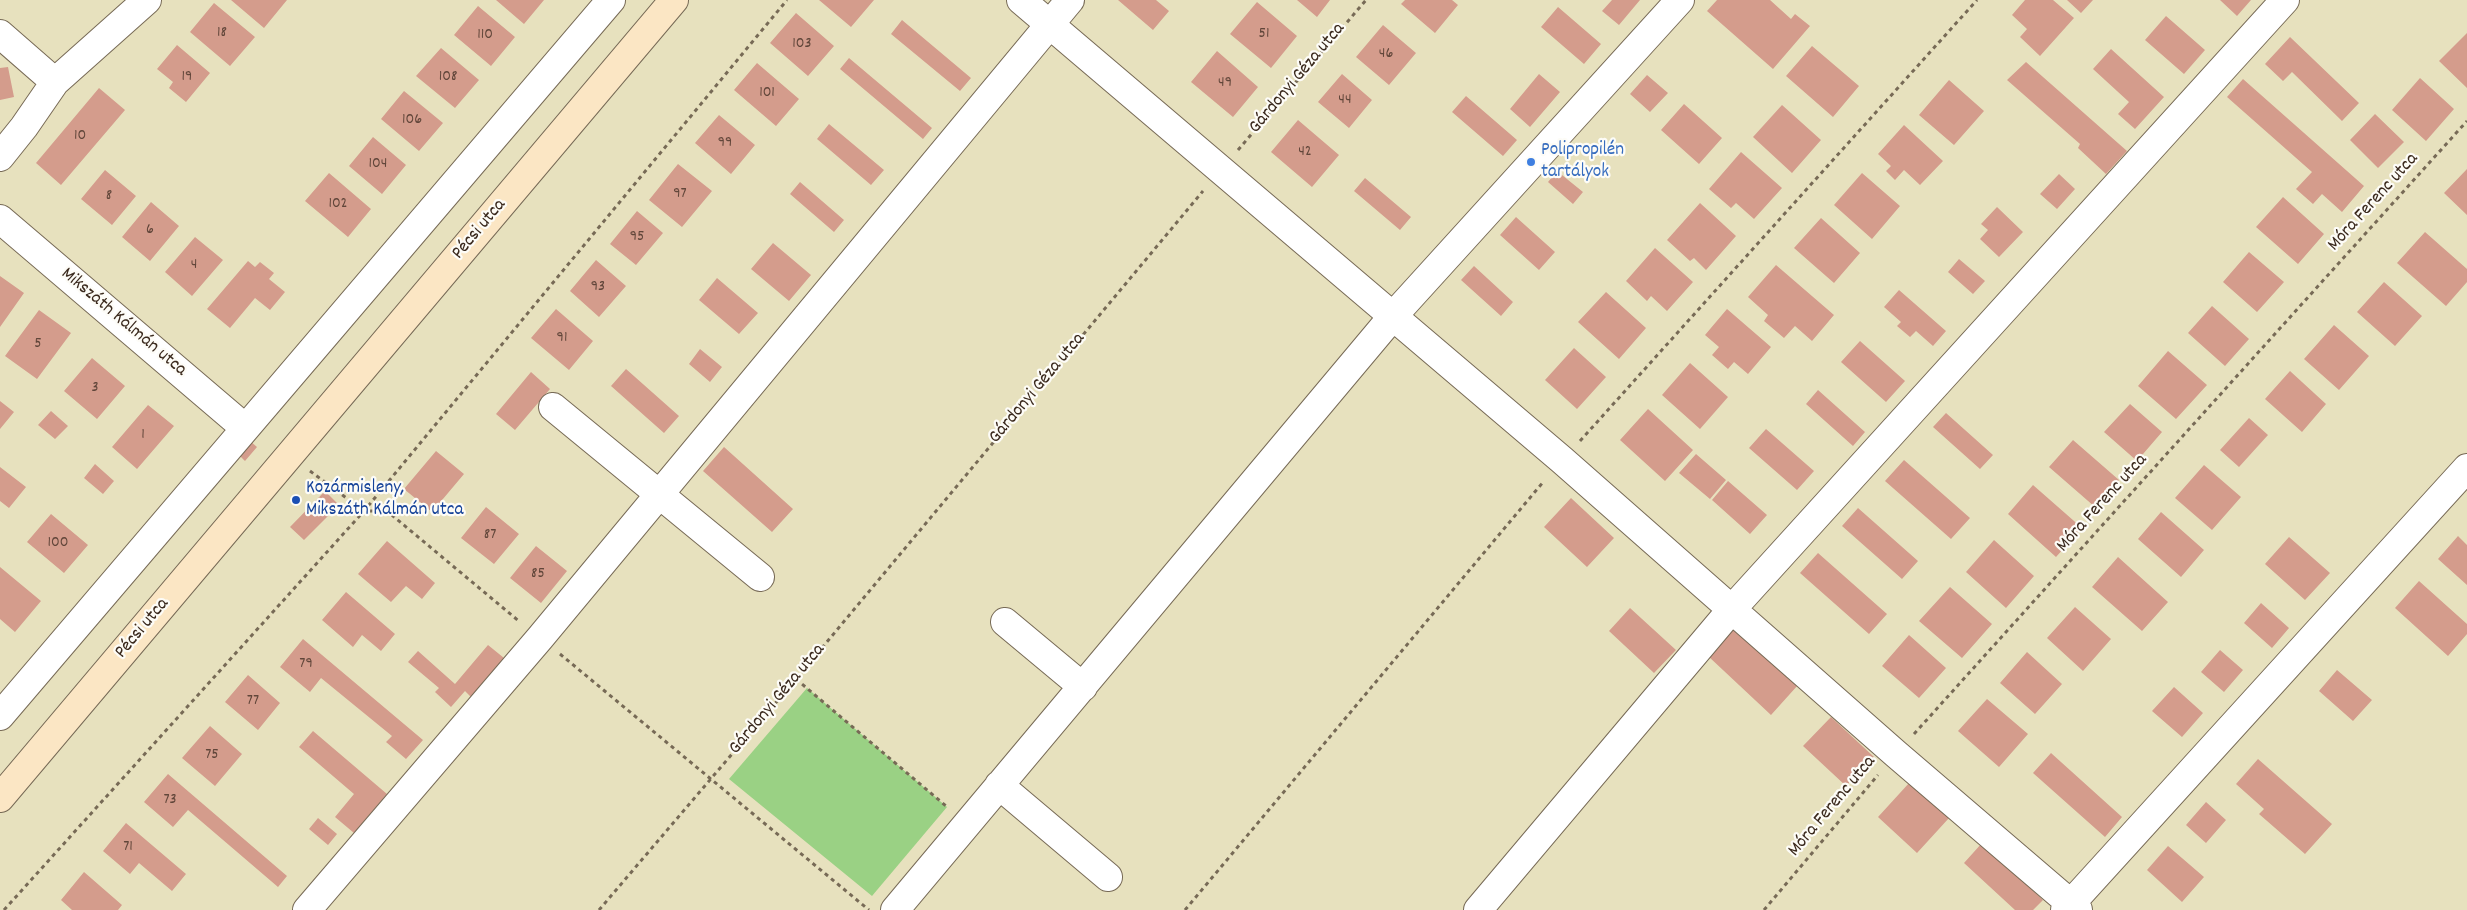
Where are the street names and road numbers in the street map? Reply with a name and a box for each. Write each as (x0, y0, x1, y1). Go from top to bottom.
street label: Gárdonyi Géza utca (1245, 19, 1351, 139)
street label: Móra Ferenc utca (2324, 149, 2424, 257)
street label: Pécsi utca (448, 195, 512, 265)
street label: Mikszáth Kálmán utca (55, 264, 191, 382)
street label: Gárdonyi Géza utca (985, 329, 1091, 449)
street label: Móra Ferenc utca (2053, 450, 2153, 558)
street label: Pécsi utca (111, 594, 175, 664)
street label: Gárdonyi Géza utca (725, 640, 831, 760)
street label: Móra Ferenc utca (1784, 752, 1882, 862)

